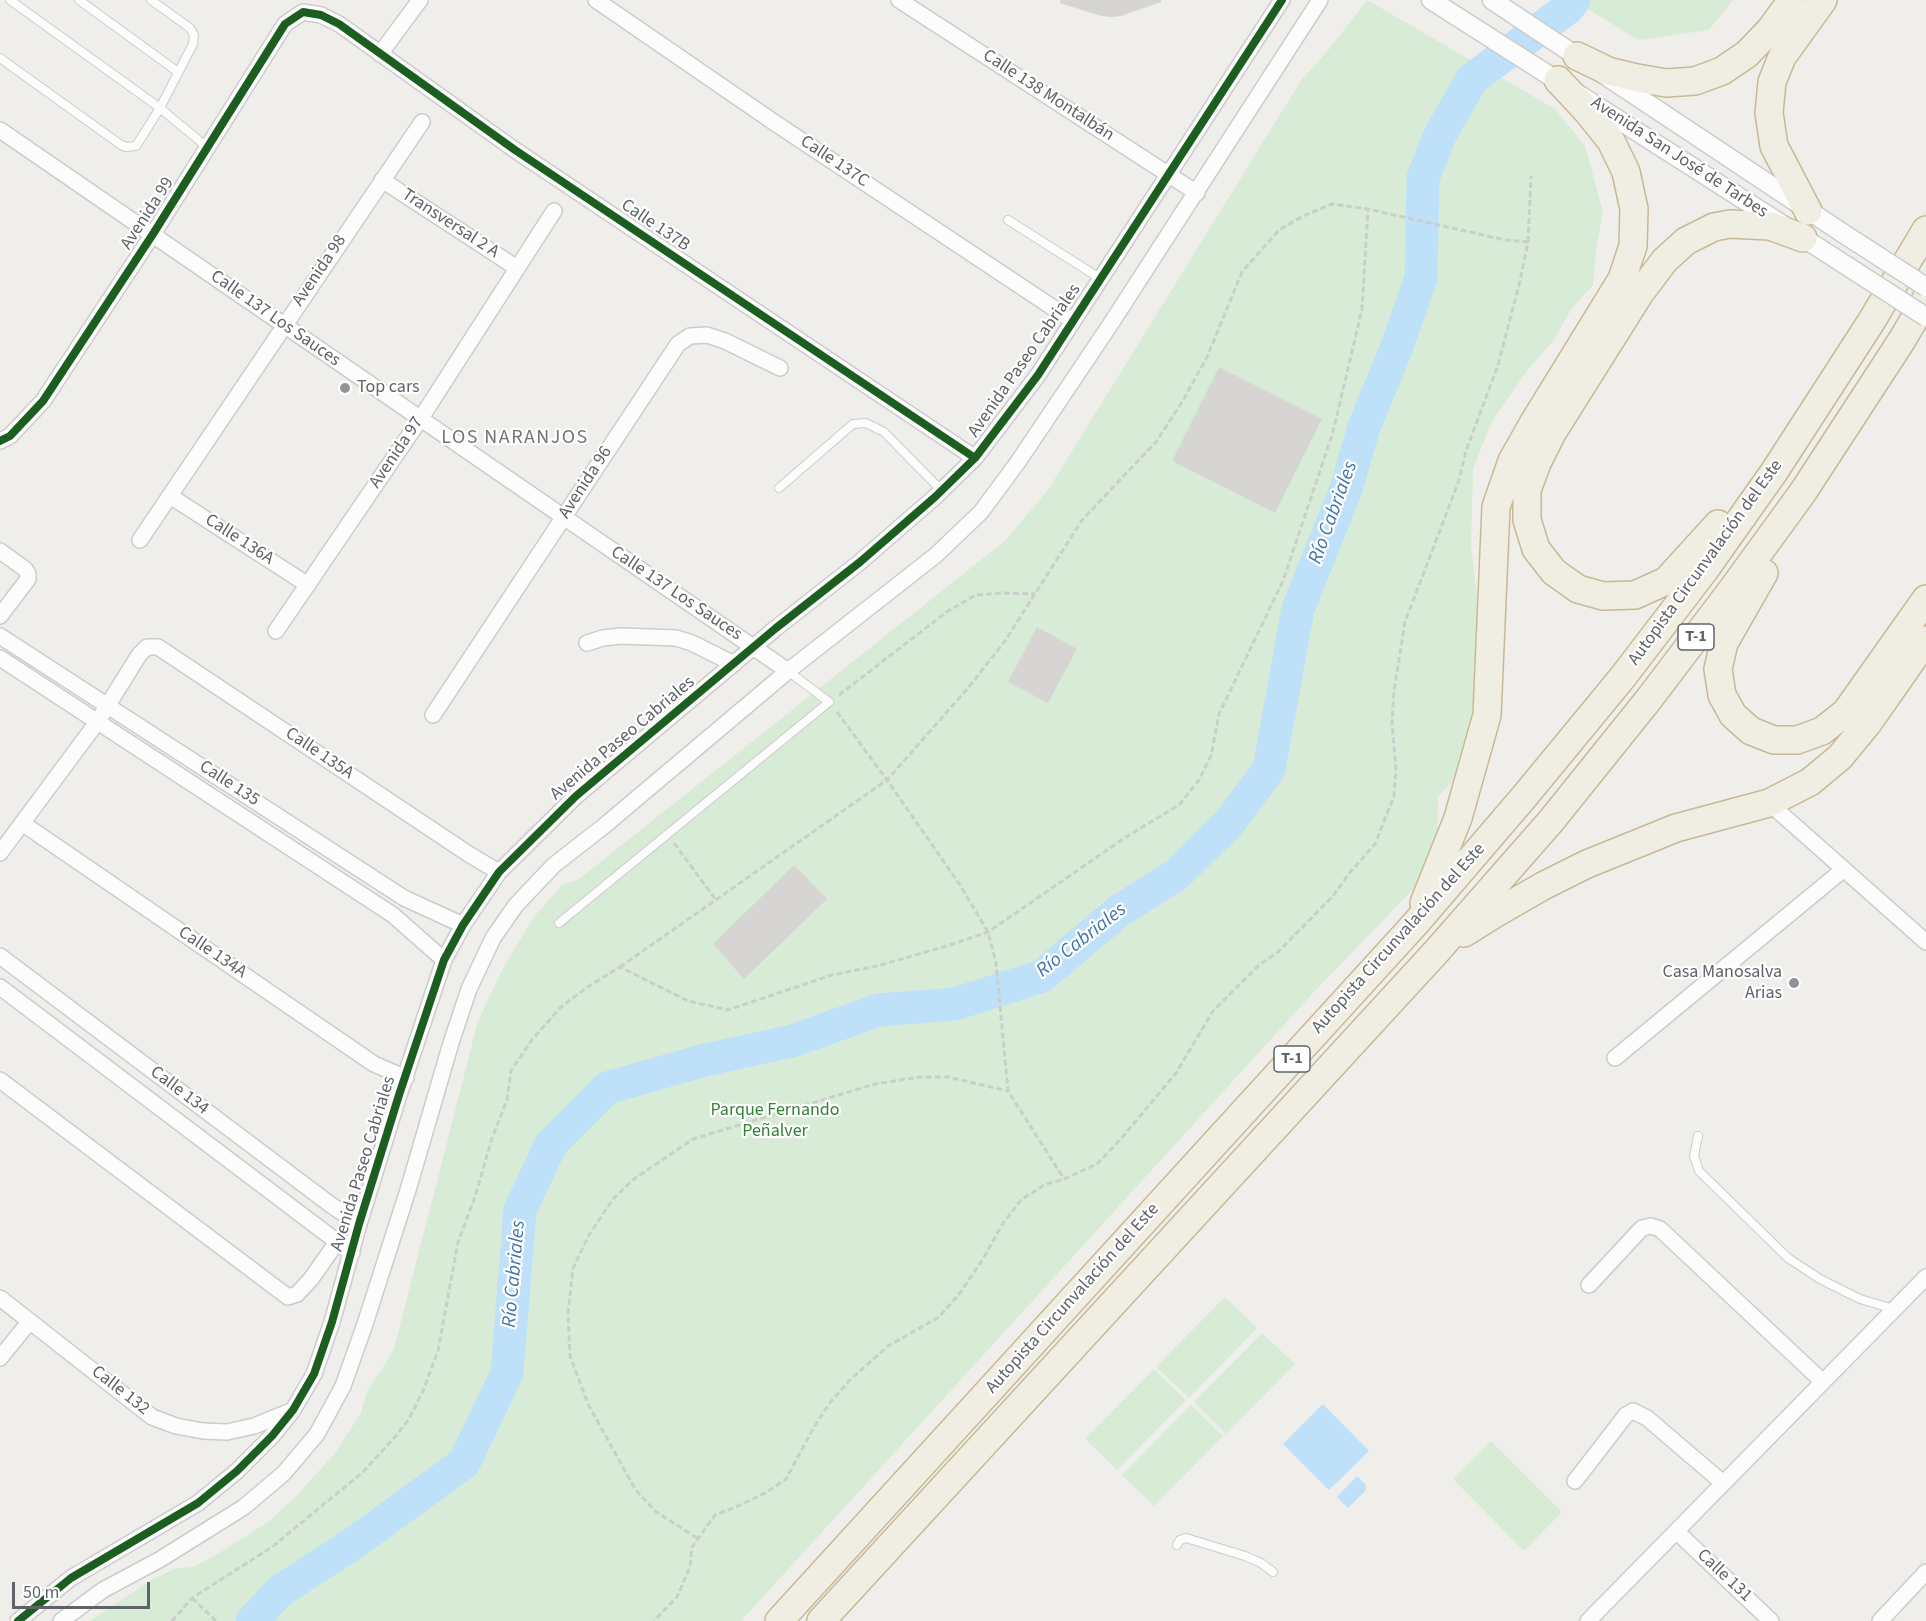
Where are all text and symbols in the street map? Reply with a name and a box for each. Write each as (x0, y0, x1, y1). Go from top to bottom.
street label: Calle 138 Montalbán (978, 46, 1118, 146)
street label: Avenida San José de Tarbes (1586, 93, 1772, 223)
street label: Calle 137C (796, 131, 872, 193)
street label: Avenida 99 (117, 174, 179, 254)
street label: Transversal 2 A (397, 185, 503, 263)
street label: Calle 137B (616, 195, 694, 257)
street label: Avenida 98 (288, 231, 352, 311)
street label: Calle 137 Los Sauces (206, 266, 344, 372)
street label: Avenida Paseo Cabriales (964, 280, 1086, 442)
place label: Top cars (357, 377, 420, 399)
marker: Top cars (338, 381, 352, 395)
street label: Avenida 97 (365, 413, 429, 493)
district label: LOS NARANJOS (441, 427, 589, 451)
street label: Avenida 96 (555, 443, 617, 523)
street label: Autopista Circunvalación del Este (1624, 456, 1788, 670)
water label: Río Cabriales (1304, 458, 1364, 568)
street label: Calle 136A (201, 510, 277, 570)
street label: Calle 137 Los Sauces (606, 542, 746, 646)
road number: T-1 (1678, 624, 1714, 650)
street label: Avenida Paseo Cabriales (546, 672, 700, 806)
street label: Calle 135A (281, 723, 357, 785)
street label: Calle 135 (195, 756, 263, 812)
street label: Autopista Circunvalación del Este (1308, 839, 1490, 1039)
water label: Río Cabriales (1032, 898, 1132, 984)
street label: Calle 134A (174, 922, 250, 984)
place label: Casa Manosalva Arias (1662, 962, 1782, 1004)
marker: Casa Manosalva Arias (1787, 976, 1801, 990)
road number: T-1 (1274, 1046, 1310, 1072)
street label: Calle 134 (145, 1062, 213, 1120)
street label: Avenida Paseo Cabriales (327, 1074, 401, 1254)
park label: Parque Fernando Peñalver (710, 1100, 840, 1142)
street label: Autopista Circunvalación del Este (982, 1199, 1164, 1399)
water label: Río Cabriales (498, 1219, 532, 1329)
street label: Calle 132 (87, 1362, 153, 1420)
street label: Calle 131 (1692, 1545, 1756, 1607)
scale bar (15, 1570, 153, 1608)
text: 50 m (23, 1580, 59, 1605)

